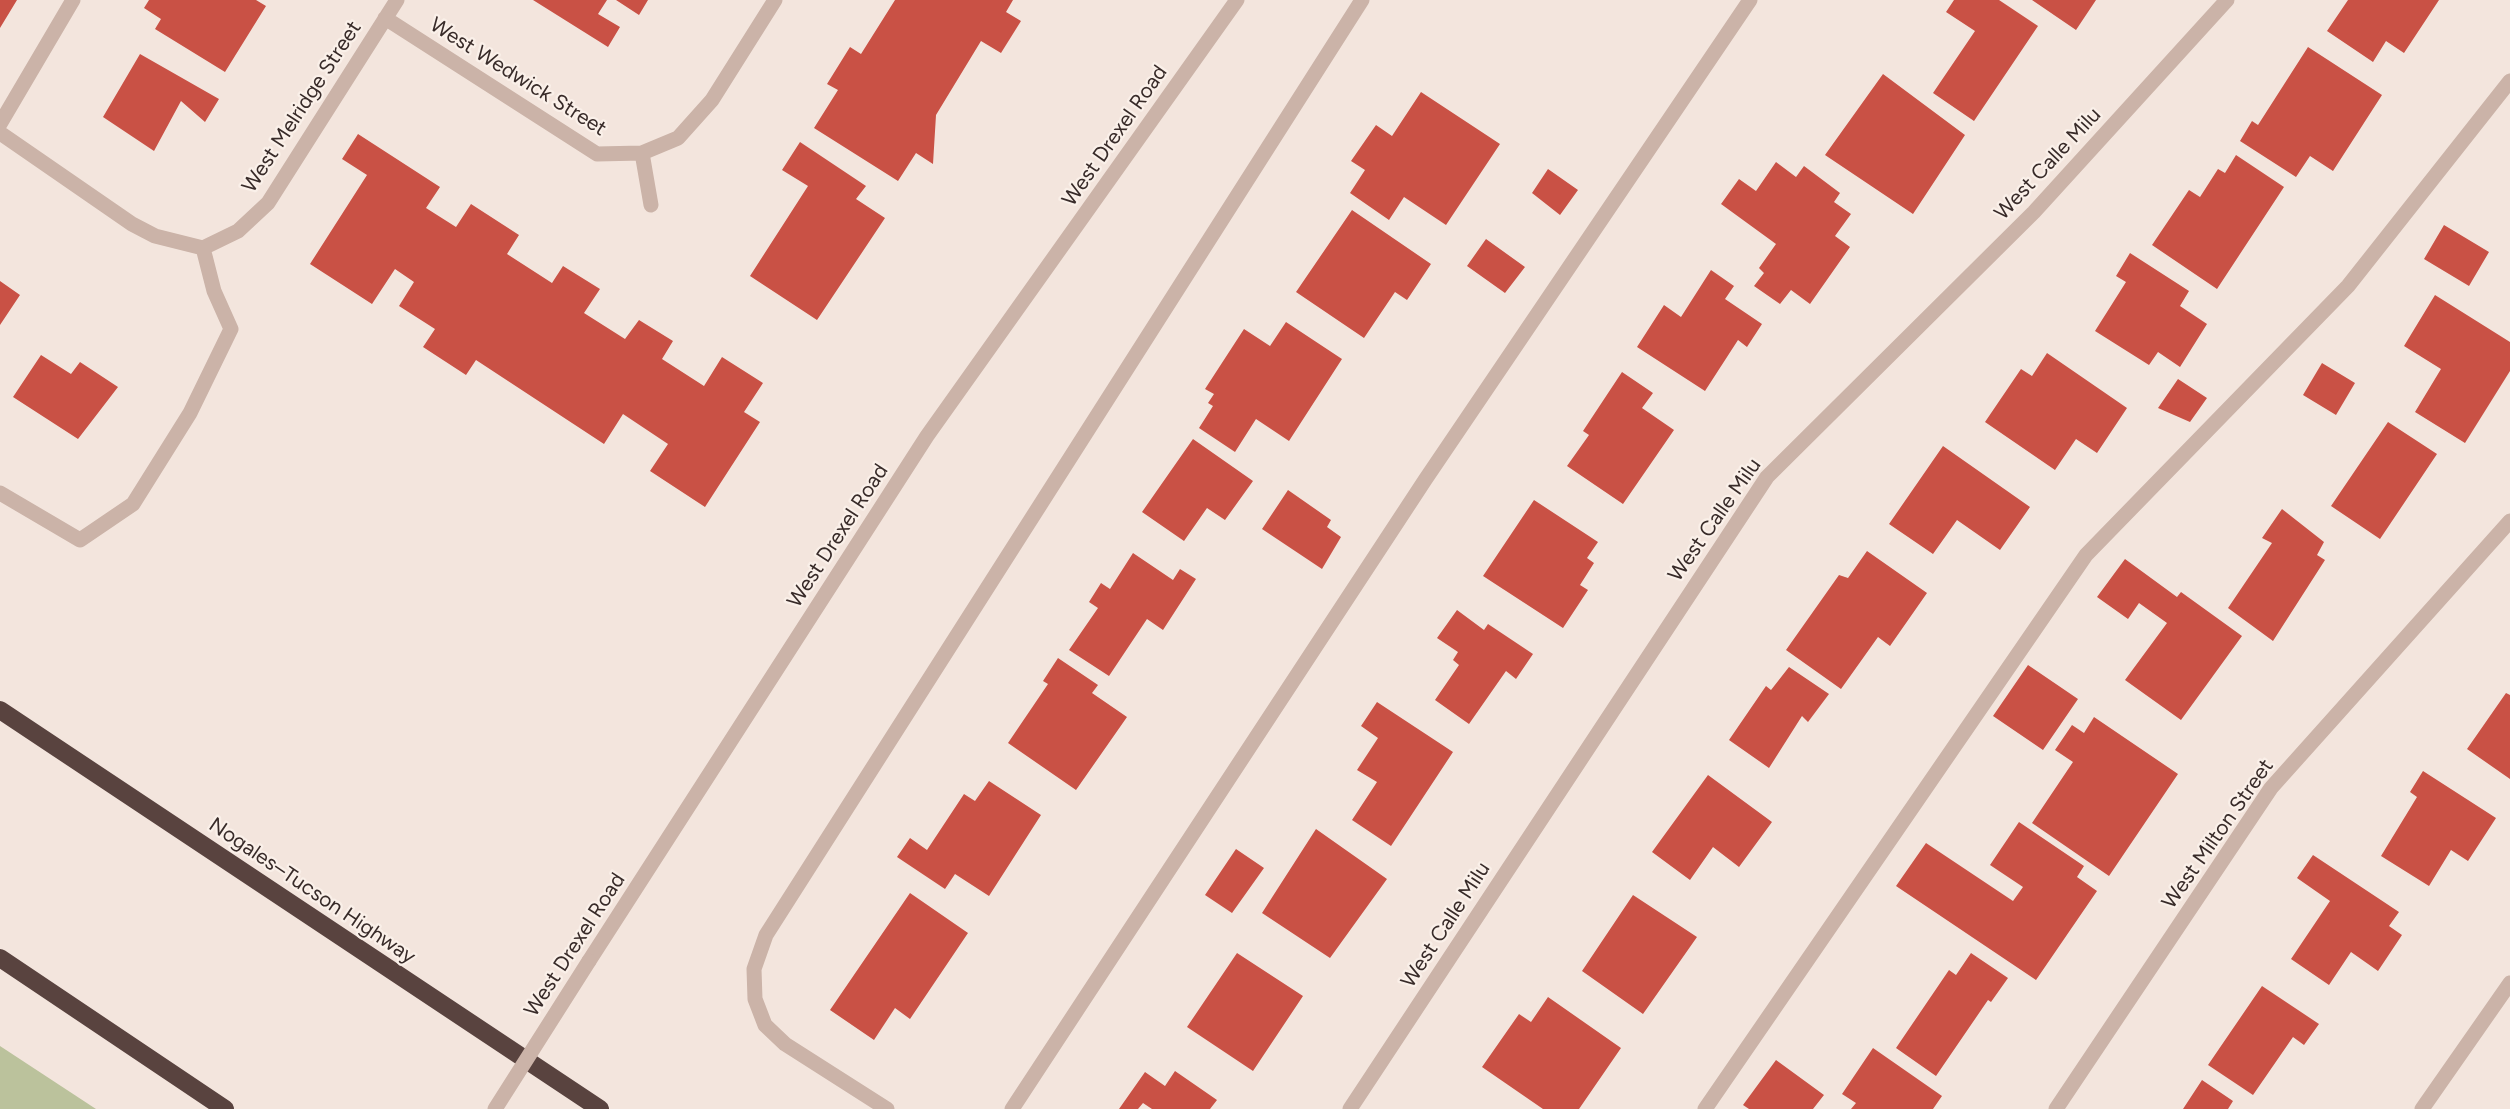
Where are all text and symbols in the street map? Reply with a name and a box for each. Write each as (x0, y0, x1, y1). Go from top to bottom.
street label: West Wedwick Street (425, 12, 611, 142)
street label: West Melridge Street (237, 16, 367, 198)
street label: West Drexel Road (1057, 61, 1173, 211)
street label: West Calle Milu (1990, 103, 2106, 225)
street label: West Calle Milu (1663, 454, 1767, 586)
street label: West Drexel Road (782, 459, 894, 613)
street label: West Milton Street (2157, 754, 2279, 914)
street label: Nogales–Tucson Highway (204, 812, 420, 970)
street label: West Calle Milu (1396, 858, 1496, 992)
street label: West Drexel Road (519, 868, 631, 1022)

